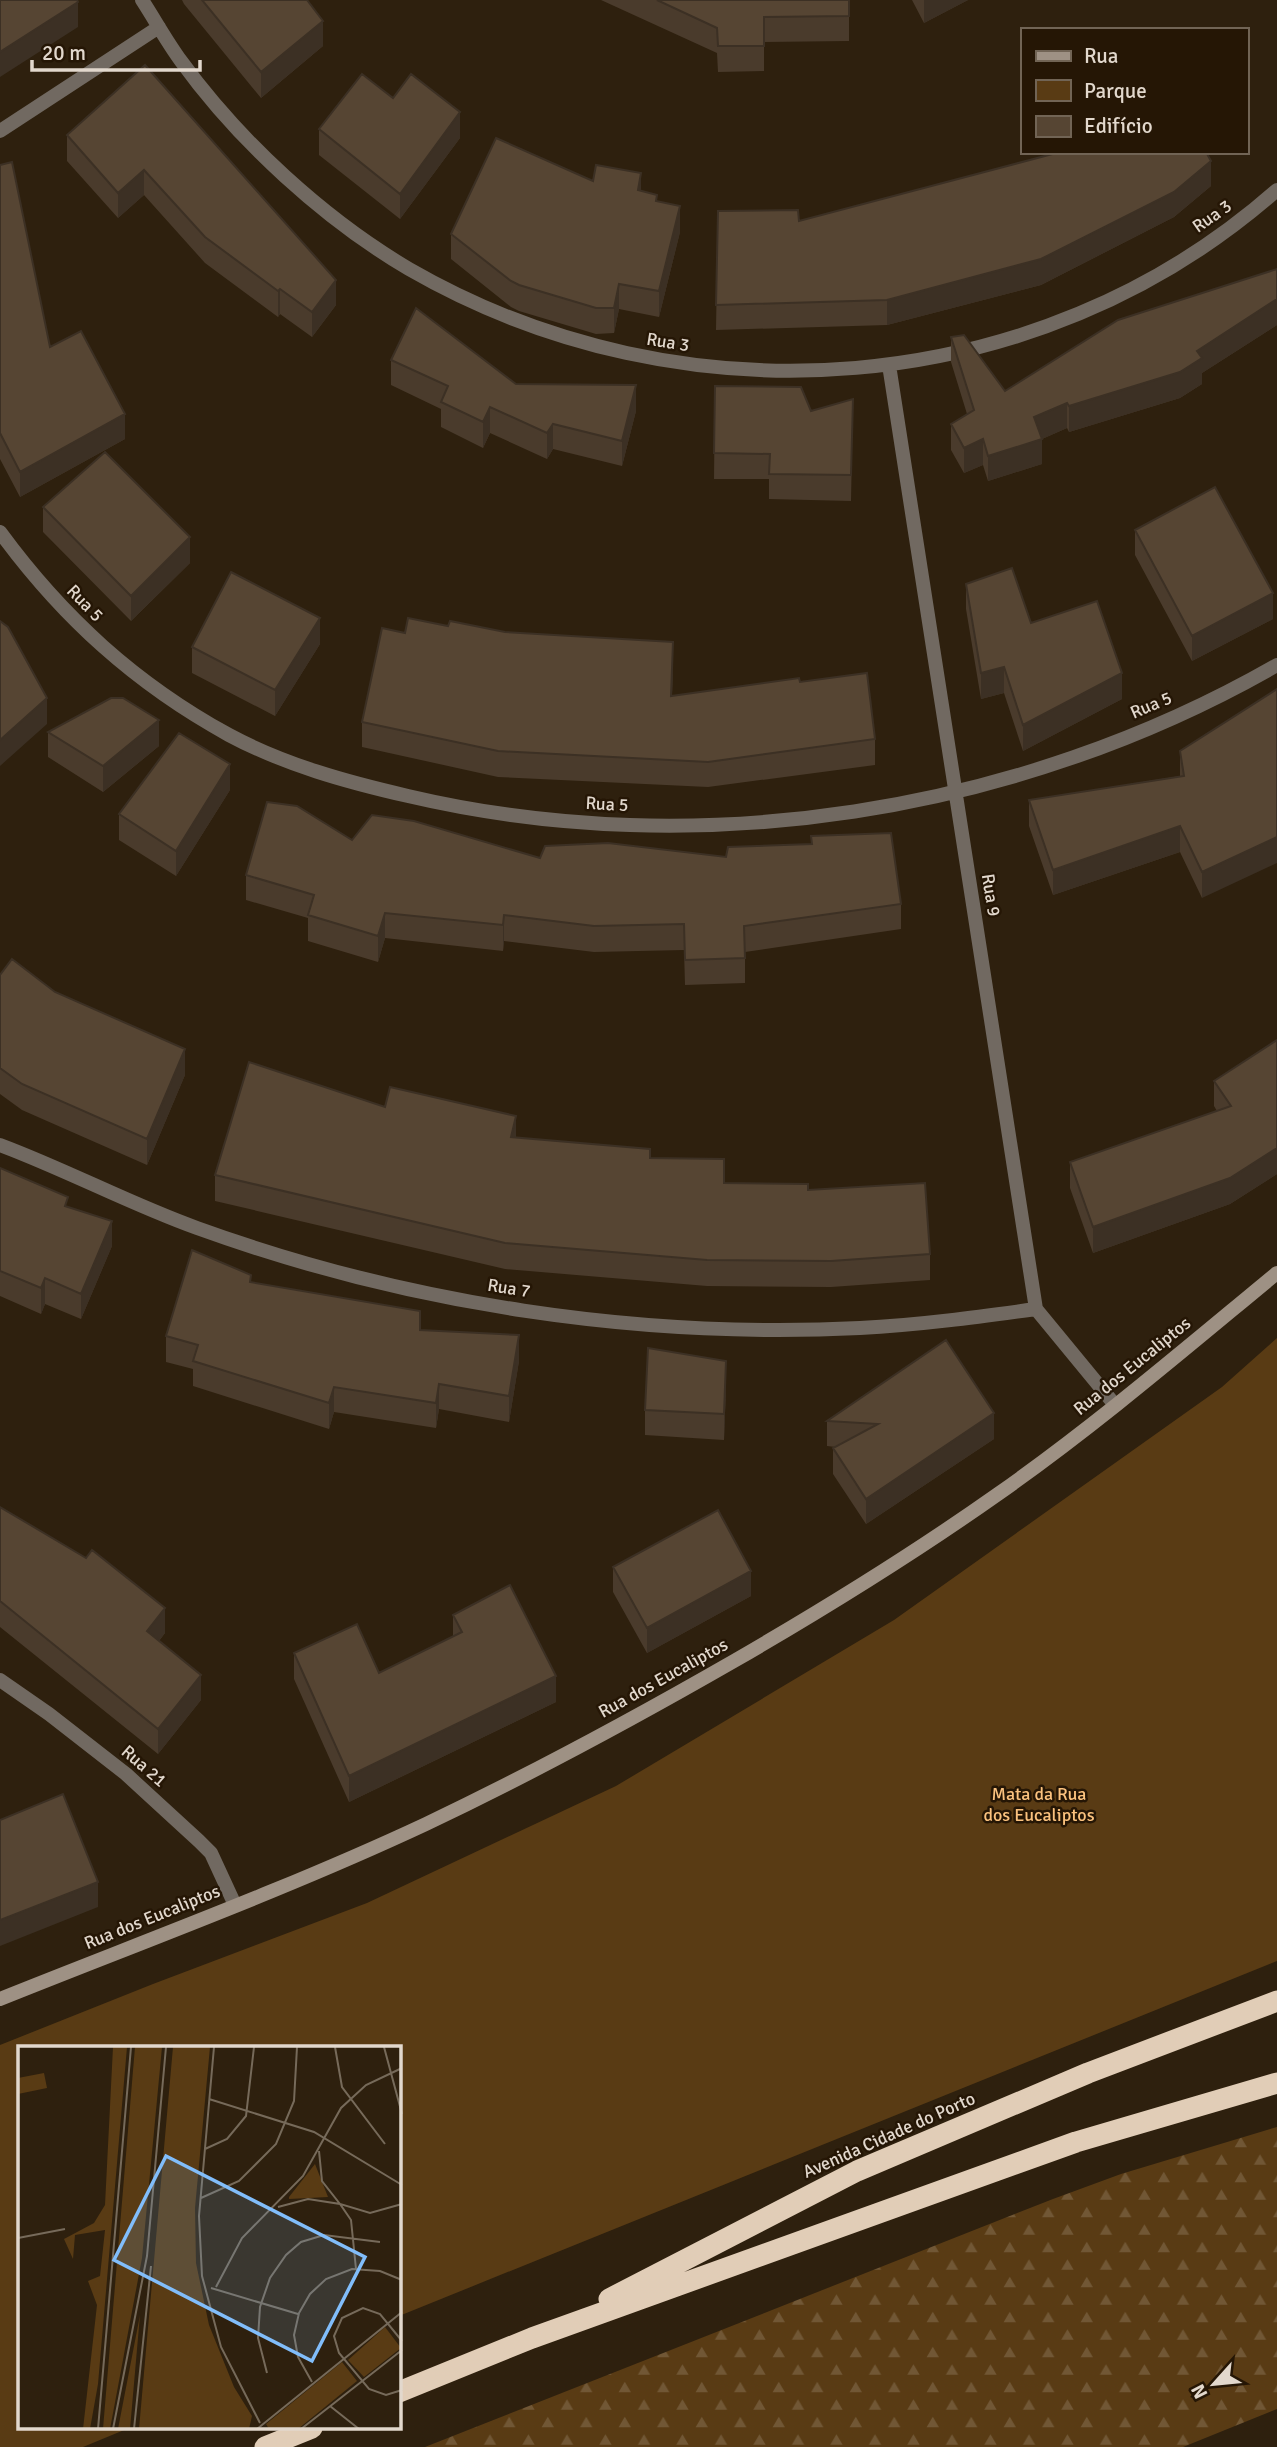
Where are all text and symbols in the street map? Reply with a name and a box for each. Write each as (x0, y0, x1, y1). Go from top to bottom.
scale bar (32, 28, 200, 72)
legend (1021, 28, 1249, 154)
text: 20 m (42, 40, 86, 66)
text: Rua (1084, 43, 1118, 69)
text: Parque (1084, 78, 1147, 104)
text: Edifício (1084, 113, 1153, 139)
street label: Rua 3 (1188, 195, 1236, 237)
street label: Rua 3 (645, 328, 691, 356)
street label: Rua 5 (62, 580, 108, 626)
street label: Rua 5 (1127, 686, 1175, 724)
street label: Rua 5 (585, 792, 629, 816)
street label: Rua 9 (977, 872, 1005, 918)
street label: Rua 7 (486, 1274, 532, 1302)
street label: Rua dos Eucaliptos (1069, 1312, 1195, 1420)
street label: Rua dos Eucaliptos (594, 1633, 732, 1723)
street label: Rua 21 (117, 1740, 171, 1792)
park label: Mata da Rua dos Eucaliptos (983, 1783, 1095, 1826)
street label: Rua dos Eucaliptos (81, 1880, 223, 1954)
inset map (18, 2046, 401, 2430)
street label: Avenida Cidade do Porto (799, 2087, 979, 2183)
north arrow (1179, 2349, 1249, 2419)
text: N (1186, 2380, 1213, 2403)

